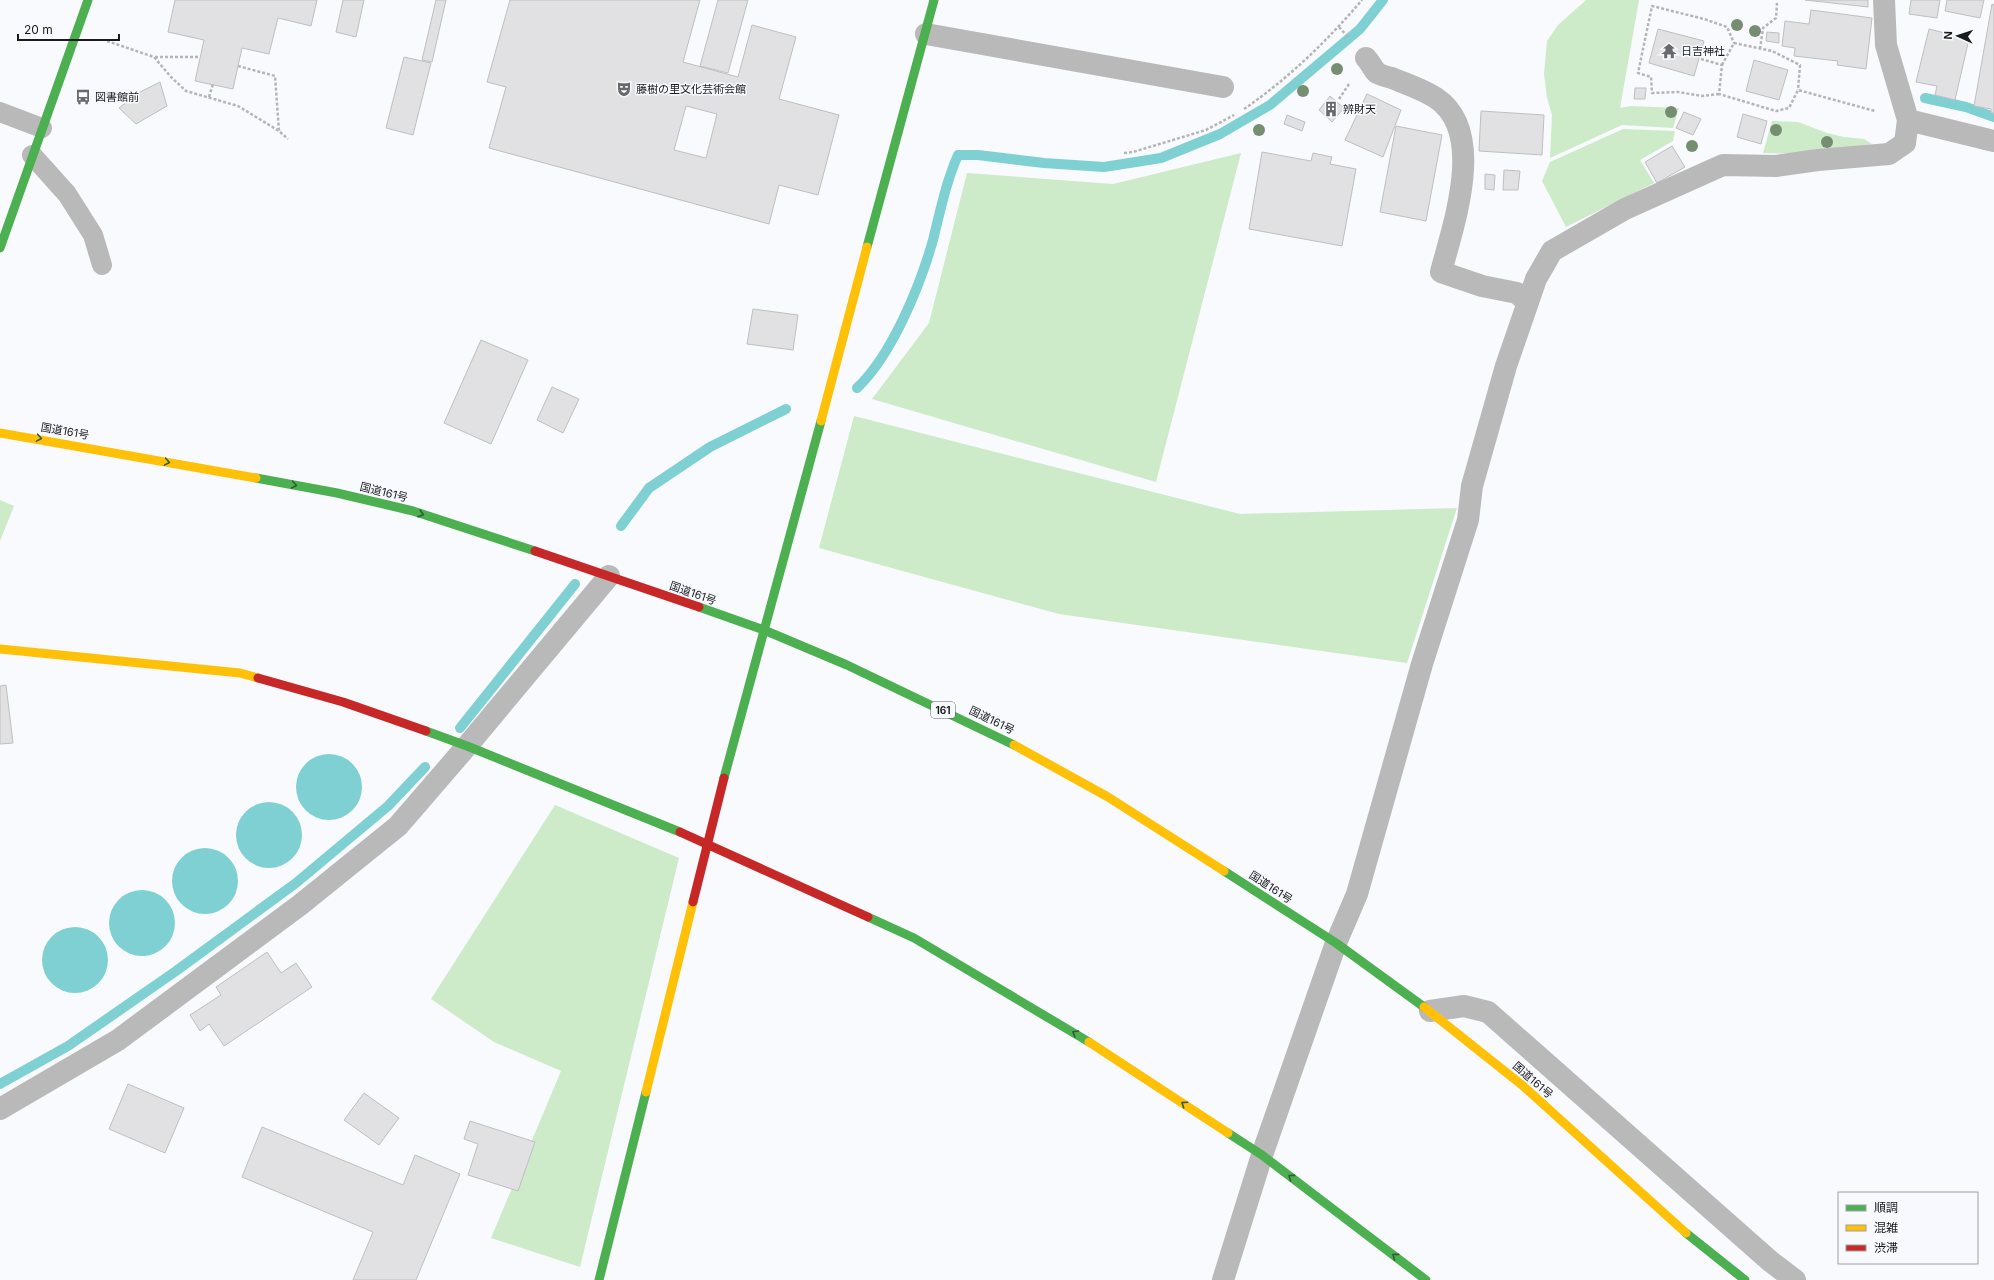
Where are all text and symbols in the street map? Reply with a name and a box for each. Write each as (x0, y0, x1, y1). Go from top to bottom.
scale bar (18, 16, 119, 42)
north arrow (1938, 16, 1978, 56)
text: 20 m (24, 22, 53, 37)
text: N (1941, 31, 1955, 40)
temple icon: 日吉神社 (1660, 42, 1678, 60)
place label: 日吉神社 (1681, 44, 1725, 58)
theatre icon: 藤樹の里文化芸術会館 (615, 80, 633, 98)
place label: 藤樹の里文化芸術会館 (636, 82, 746, 96)
bus stop icon: 図書館前 (74, 88, 92, 106)
place label: 図書館前 (95, 90, 139, 104)
building icon: 辨財天 (1322, 100, 1340, 118)
place label: 辨財天 (1343, 102, 1376, 116)
street label: 国道161号 (40, 420, 90, 442)
one-way arrow (36, 433, 42, 442)
one-way arrow (163, 457, 170, 465)
street label: 国道161号 (359, 479, 409, 505)
one-way arrow (291, 480, 298, 489)
one-way arrow (417, 509, 424, 518)
street label: 国道161号 (668, 578, 718, 608)
road number: 161 (931, 702, 955, 718)
street label: 国道161号 (967, 703, 1017, 737)
street label: 国道161号 (1247, 868, 1295, 906)
one-way arrow (1072, 1031, 1079, 1038)
street label: 国道161号 (1510, 1059, 1556, 1101)
one-way arrow (1182, 1101, 1189, 1108)
one-way arrow (1289, 1175, 1296, 1182)
legend (1838, 1192, 1978, 1264)
text: 順調 (1874, 1200, 1898, 1215)
text: 混雑 (1874, 1220, 1898, 1235)
text: 渋滞 (1874, 1240, 1898, 1255)
one-way arrow (1392, 1253, 1399, 1261)

